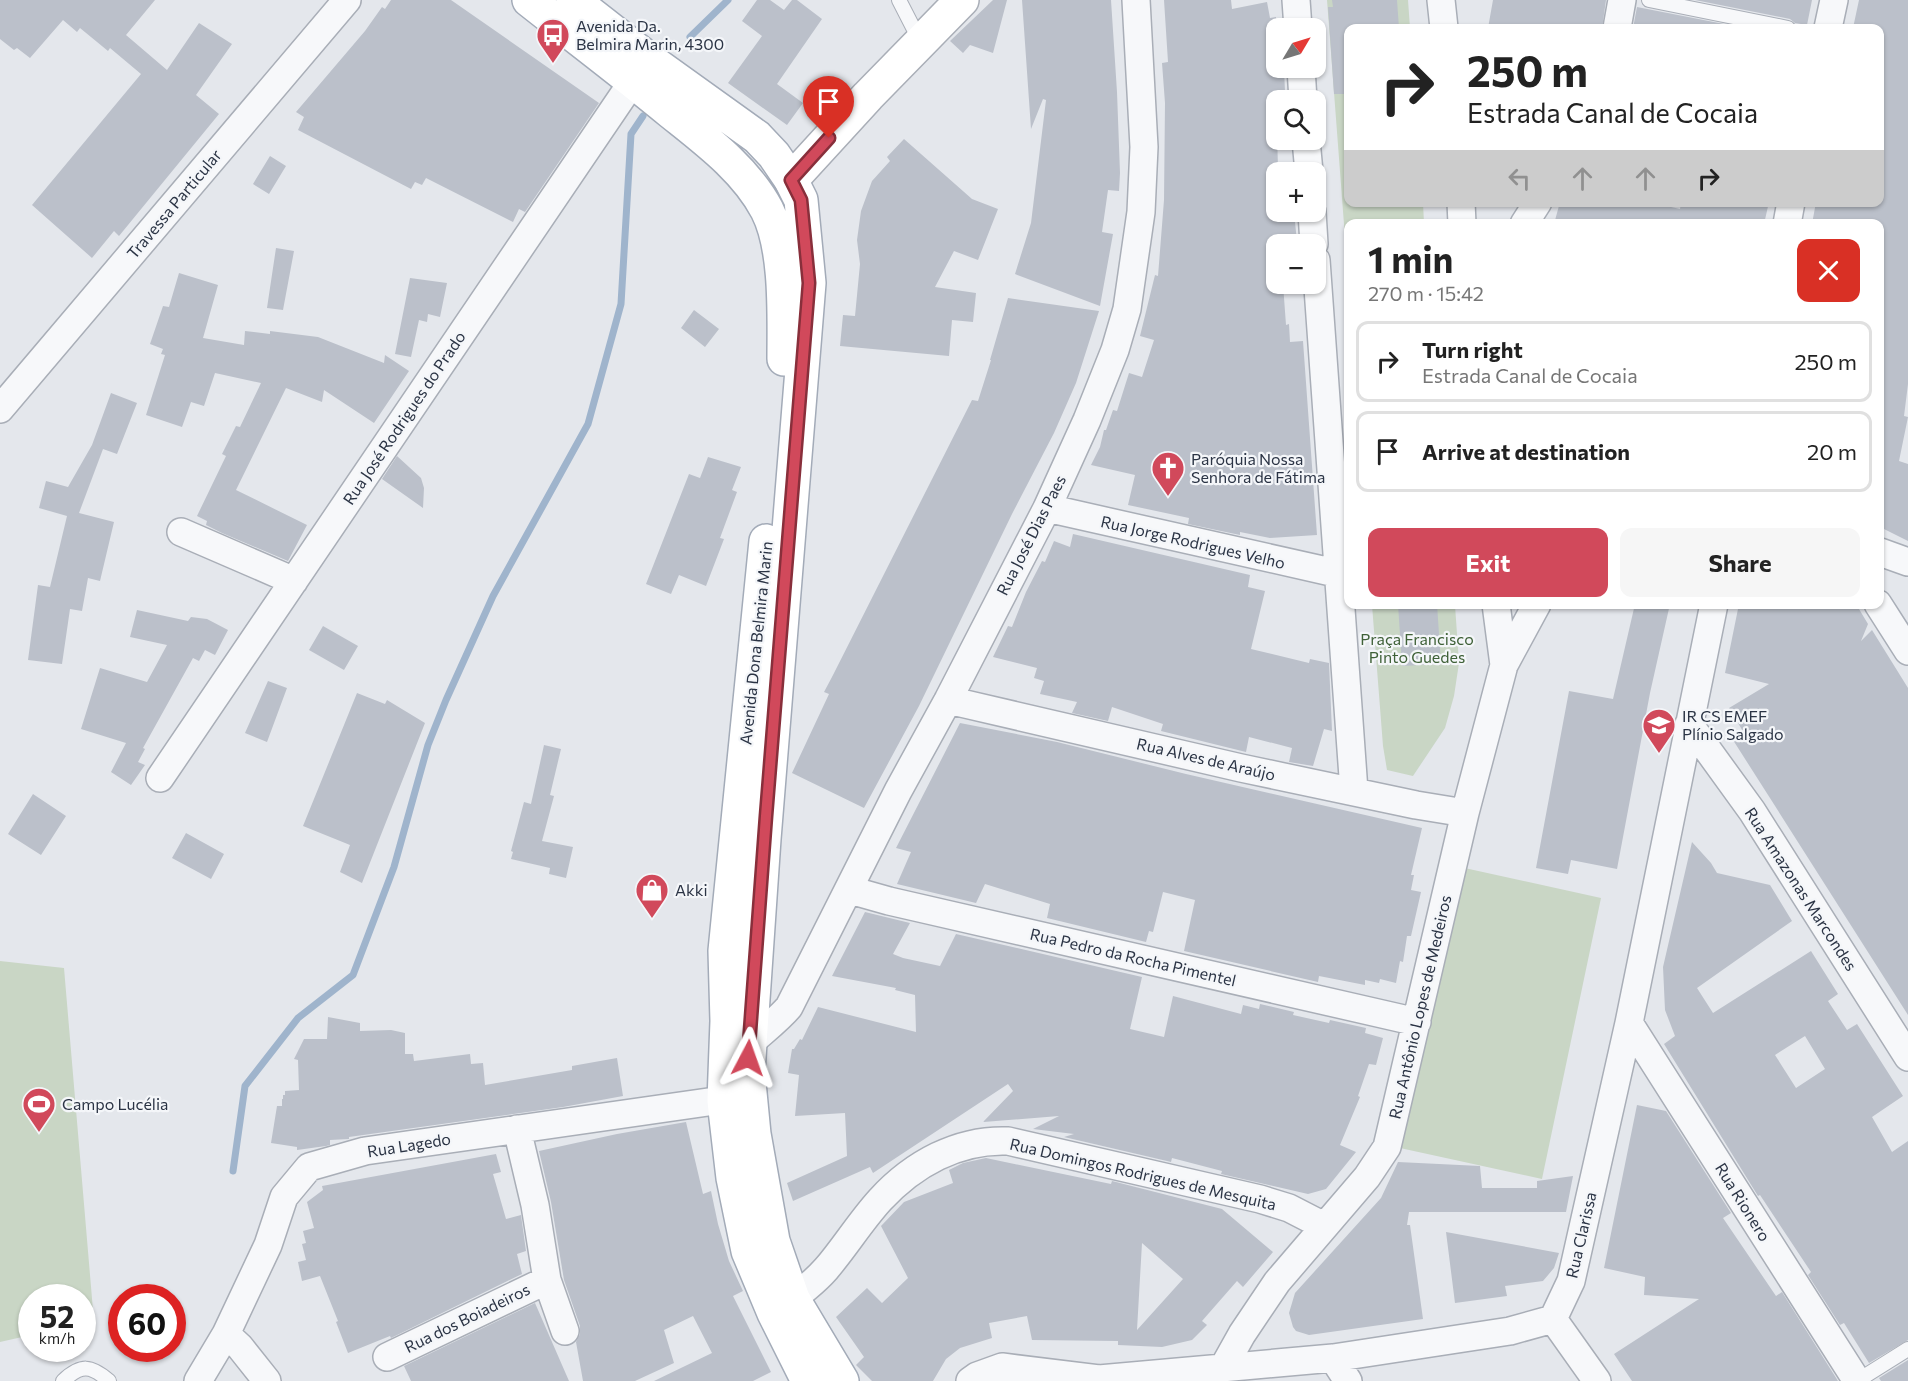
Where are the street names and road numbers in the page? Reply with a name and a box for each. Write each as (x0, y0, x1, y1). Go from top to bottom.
street label: Travessa Particular (122, 145, 225, 262)
street label: Rua José Rodrigues do Prado (338, 327, 469, 508)
street label: Rua José Dias Paes (992, 471, 1069, 598)
street label: Rua Jorge Rodrigues Velho (1099, 511, 1287, 572)
street label: Avenida Dona Belmira Marin (735, 540, 776, 746)
street label: Rua Alves de Araújo (1135, 733, 1277, 784)
street label: Rua Amazonas Marcondes (1741, 803, 1861, 974)
street label: Rua Antônio Lopes de Medeiros (1384, 893, 1455, 1121)
street label: Rua Pedro da Rocha Pimentel (1028, 924, 1238, 989)
street label: Rua Lagedo (366, 1129, 452, 1160)
street label: Rua Domingos Rodrigues de Mesquita (1008, 1134, 1278, 1213)
street label: Rua Rionero (1712, 1159, 1775, 1244)
street label: Rua Clarissa (1561, 1190, 1600, 1280)
street label: Rua dos Boiadeiros (401, 1279, 532, 1356)

